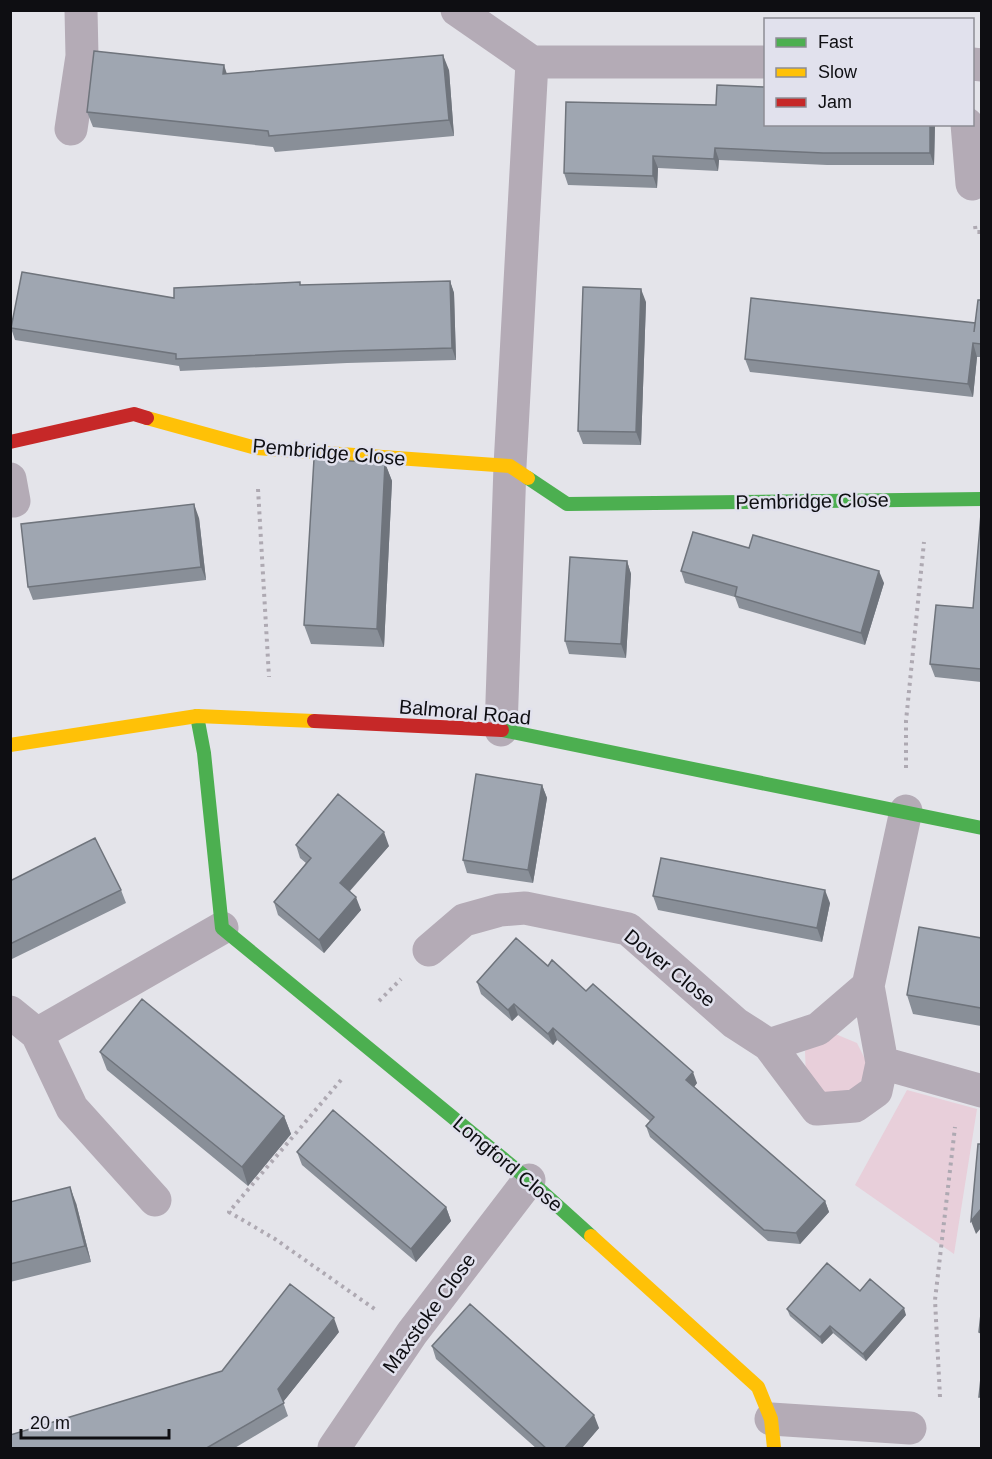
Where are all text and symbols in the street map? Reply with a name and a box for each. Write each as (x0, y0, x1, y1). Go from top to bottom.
legend (764, 18, 974, 126)
text: Fast (818, 32, 853, 52)
text: Slow (818, 62, 858, 82)
text: Jam (818, 92, 852, 112)
street label: Pembridge Close (252, 434, 406, 470)
street label: Pembridge Close (735, 489, 889, 513)
street label: Balmoral Road (398, 695, 532, 729)
street label: Dover Close (620, 925, 720, 1011)
street label: Longford Close (449, 1112, 567, 1216)
street label: Maxstoke Close (378, 1249, 480, 1377)
scale bar (21, 1402, 170, 1440)
text: 20 m (30, 1413, 70, 1433)

